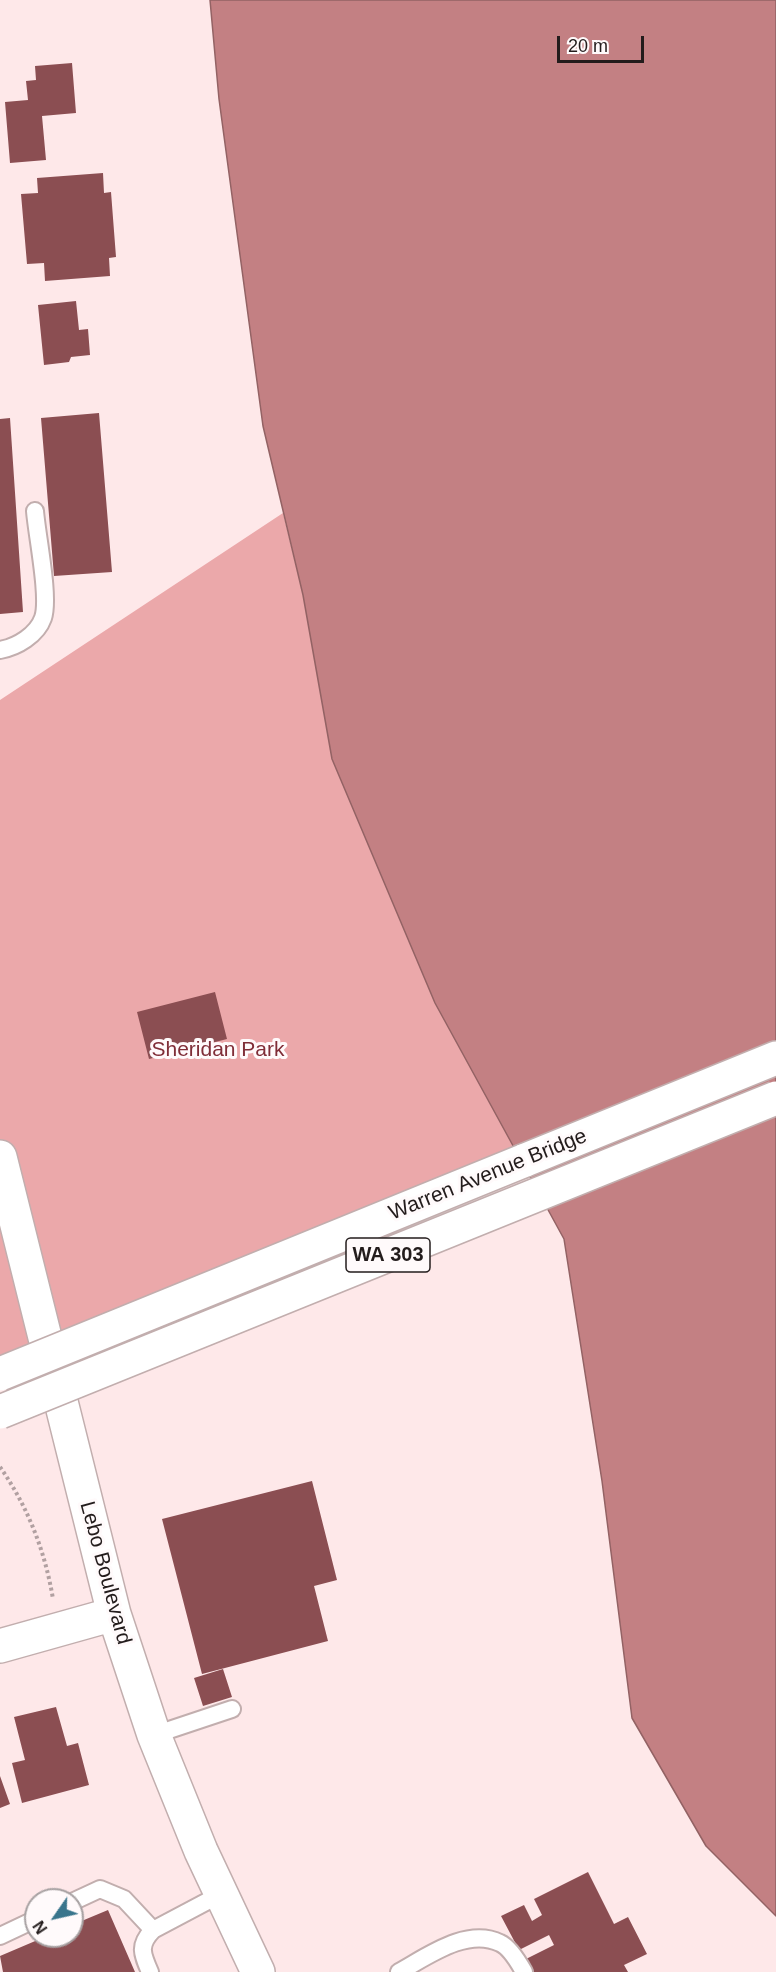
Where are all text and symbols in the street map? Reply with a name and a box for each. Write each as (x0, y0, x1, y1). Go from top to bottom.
scale bar (560, 24, 647, 62)
text: 20 m (568, 36, 608, 56)
park label: Sheridan Park (151, 1037, 285, 1063)
street label: Warren Avenue Bridge (385, 1124, 591, 1226)
road number: WA 303 (346, 1238, 430, 1272)
street label: Lebo Boulevard (74, 1499, 136, 1647)
north arrow (24, 1888, 84, 1948)
text: N (30, 1918, 51, 1937)

